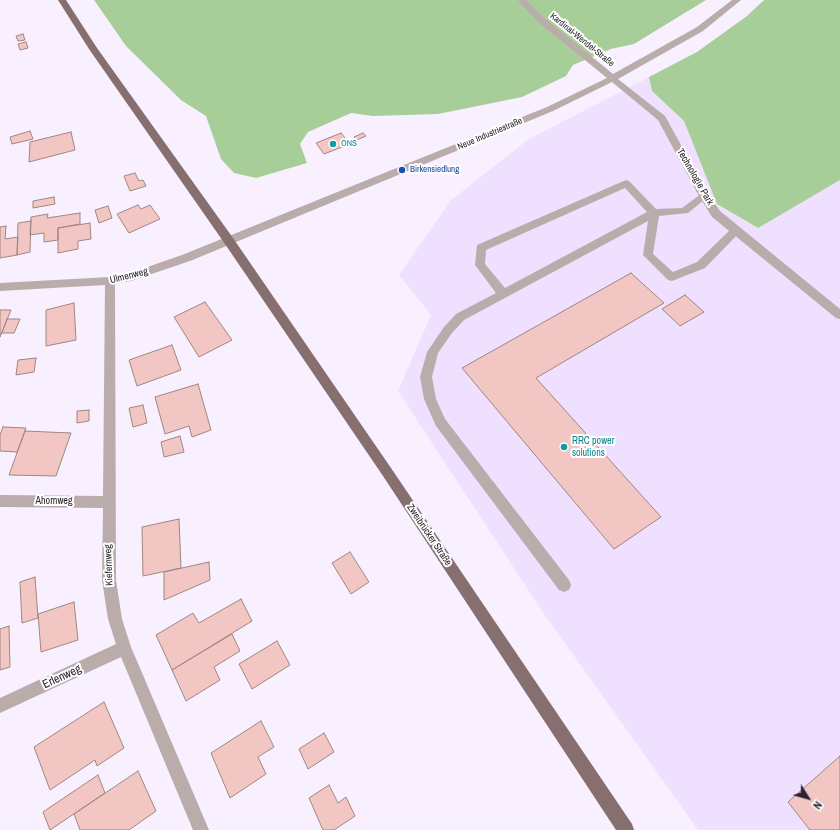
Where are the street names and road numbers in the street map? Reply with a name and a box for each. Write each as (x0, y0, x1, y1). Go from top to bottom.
street label: Kardinal-Wendel-Straße (548, 11, 616, 69)
street label: Neue Industriestraße (456, 115, 524, 153)
street label: Technologie Park (674, 147, 716, 207)
street label: Ulmenweg (109, 265, 149, 287)
street label: Ahornweg (36, 495, 72, 507)
street label: Zweibrücker Straße (404, 502, 454, 568)
street label: Kiefernweg (102, 544, 116, 586)
street label: Erlenweg (40, 662, 84, 692)

